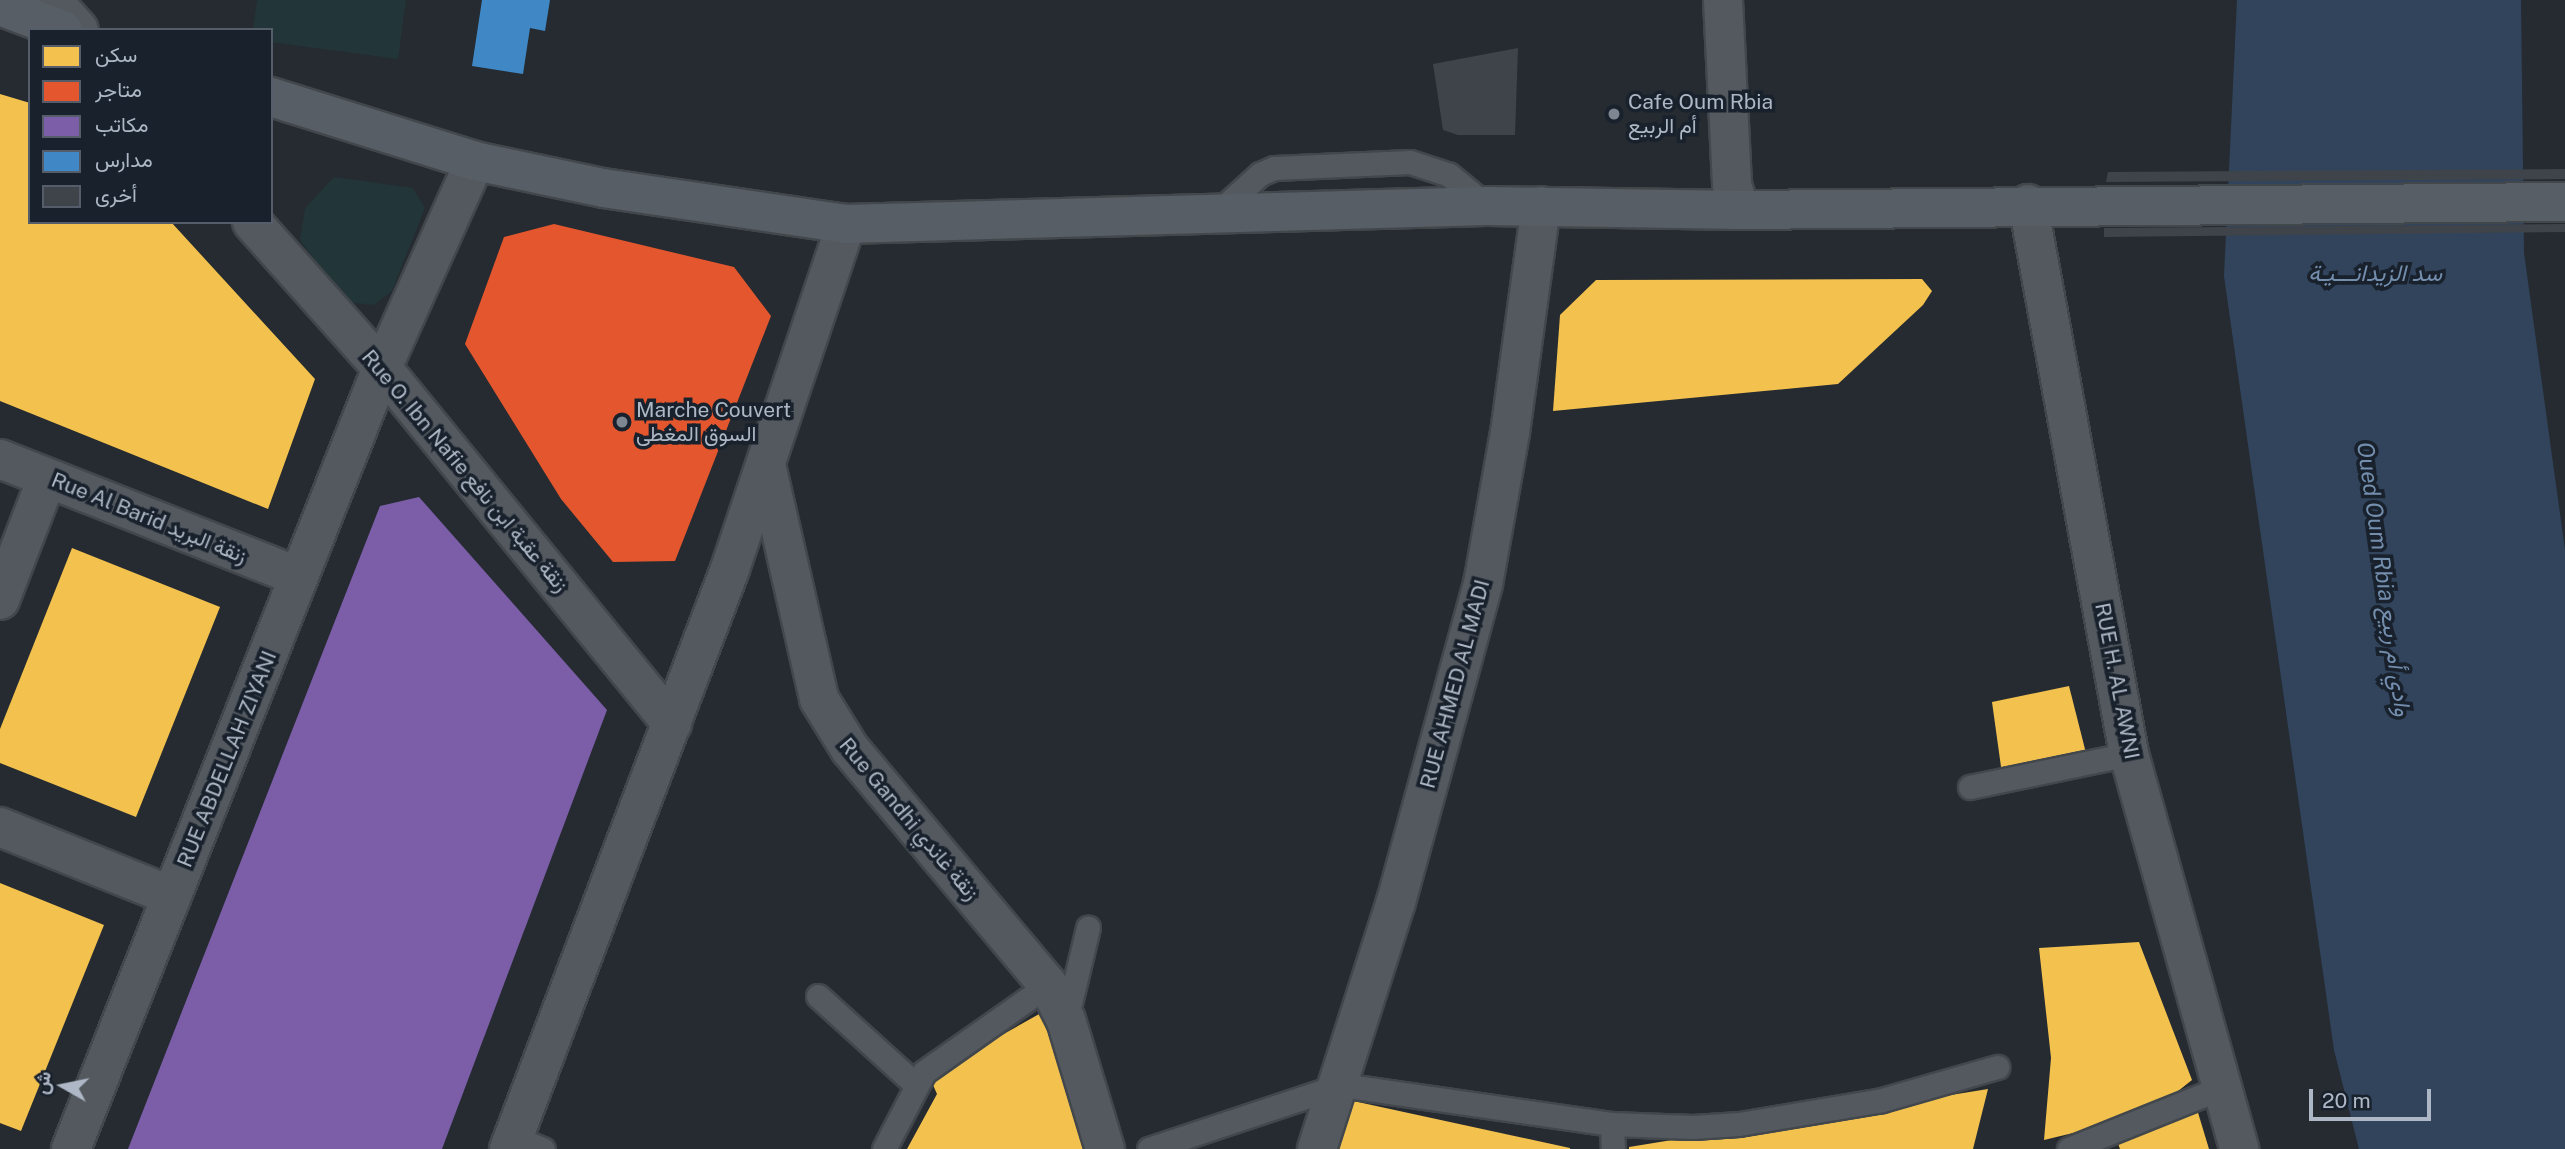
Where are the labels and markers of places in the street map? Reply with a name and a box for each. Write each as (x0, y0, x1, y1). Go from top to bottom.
place label: Cafe Oum Rbia أم الربيع (1628, 89, 1773, 139)
marker: Cafe Oum Rbia أم الربيع (1606, 106, 1622, 122)
place label: Marche Couvert السوق المغطى (636, 397, 791, 447)
marker: Marche Couvert السوق المغطى (614, 414, 630, 430)

